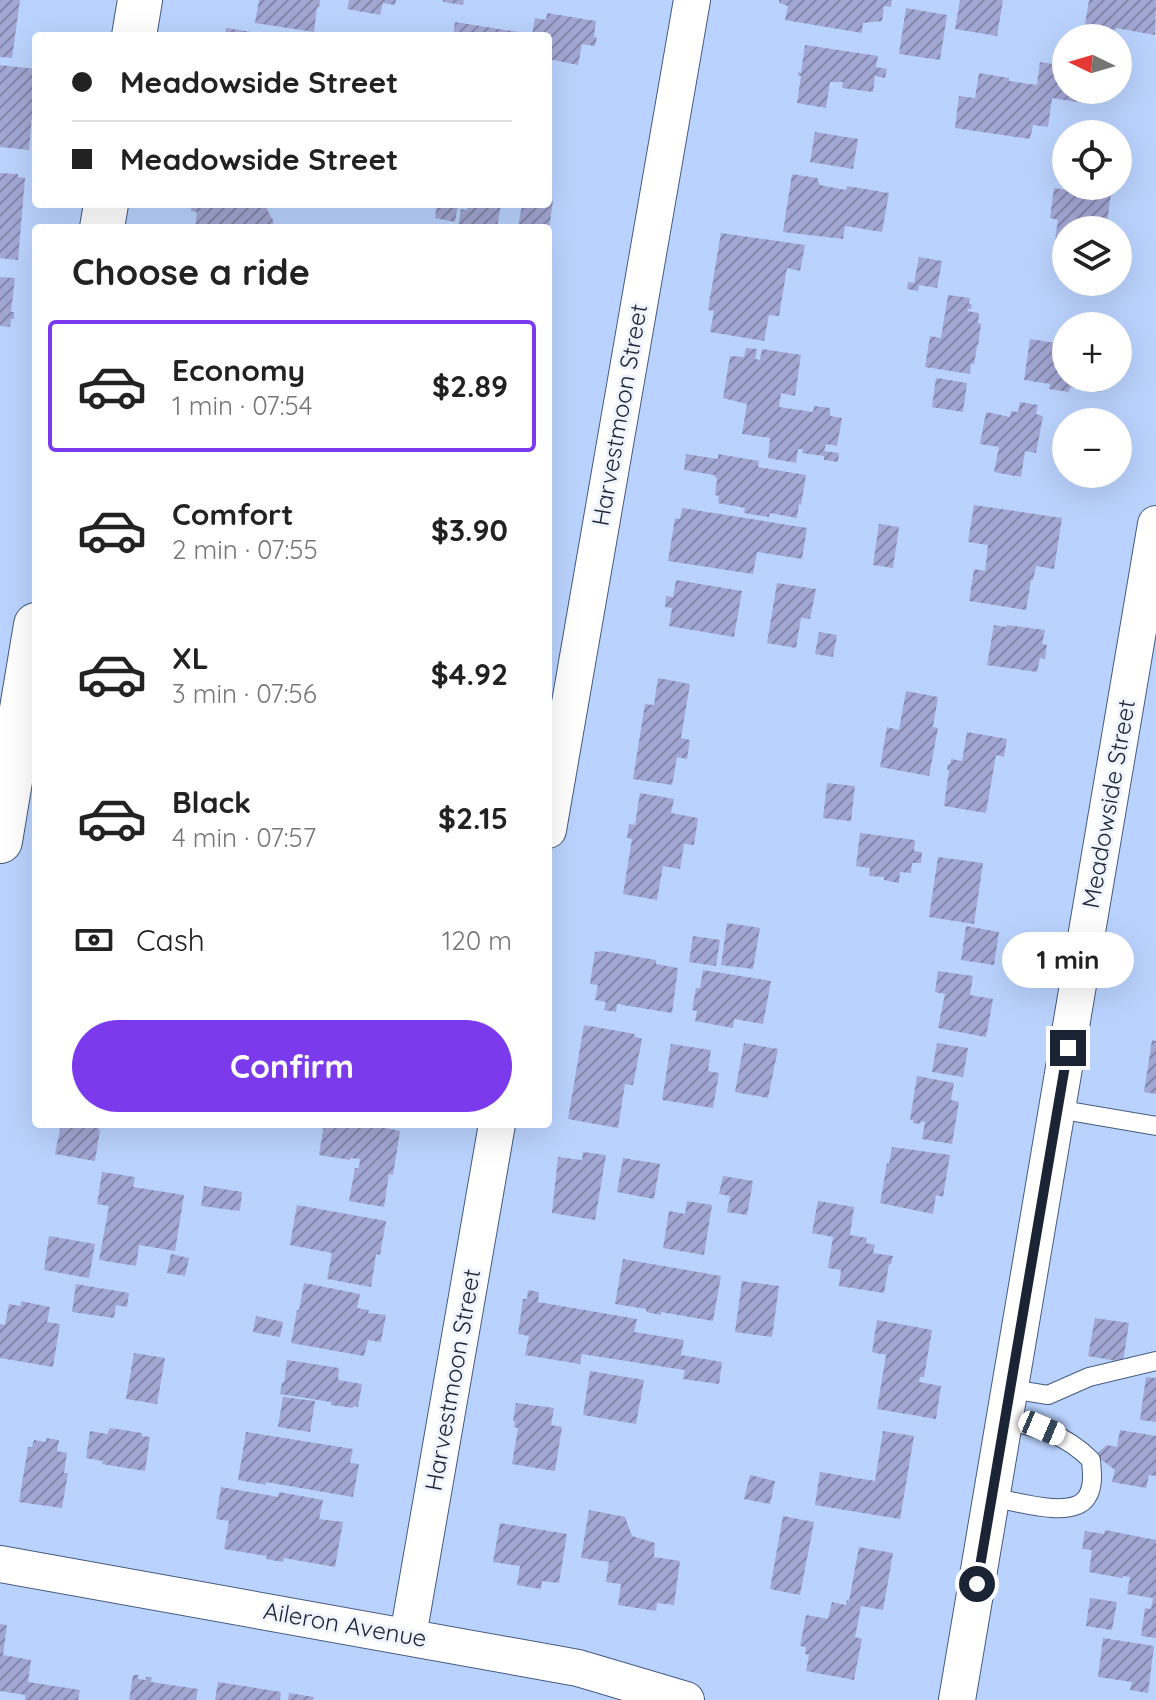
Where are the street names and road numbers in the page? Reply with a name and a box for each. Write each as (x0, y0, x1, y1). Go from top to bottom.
street label: Harvestmoon Street (585, 302, 653, 528)
street label: Meadowside Street (1075, 697, 1141, 911)
street label: Harvestmoon Street (418, 1267, 486, 1493)
street label: Aileron Avenue (261, 1595, 429, 1653)

